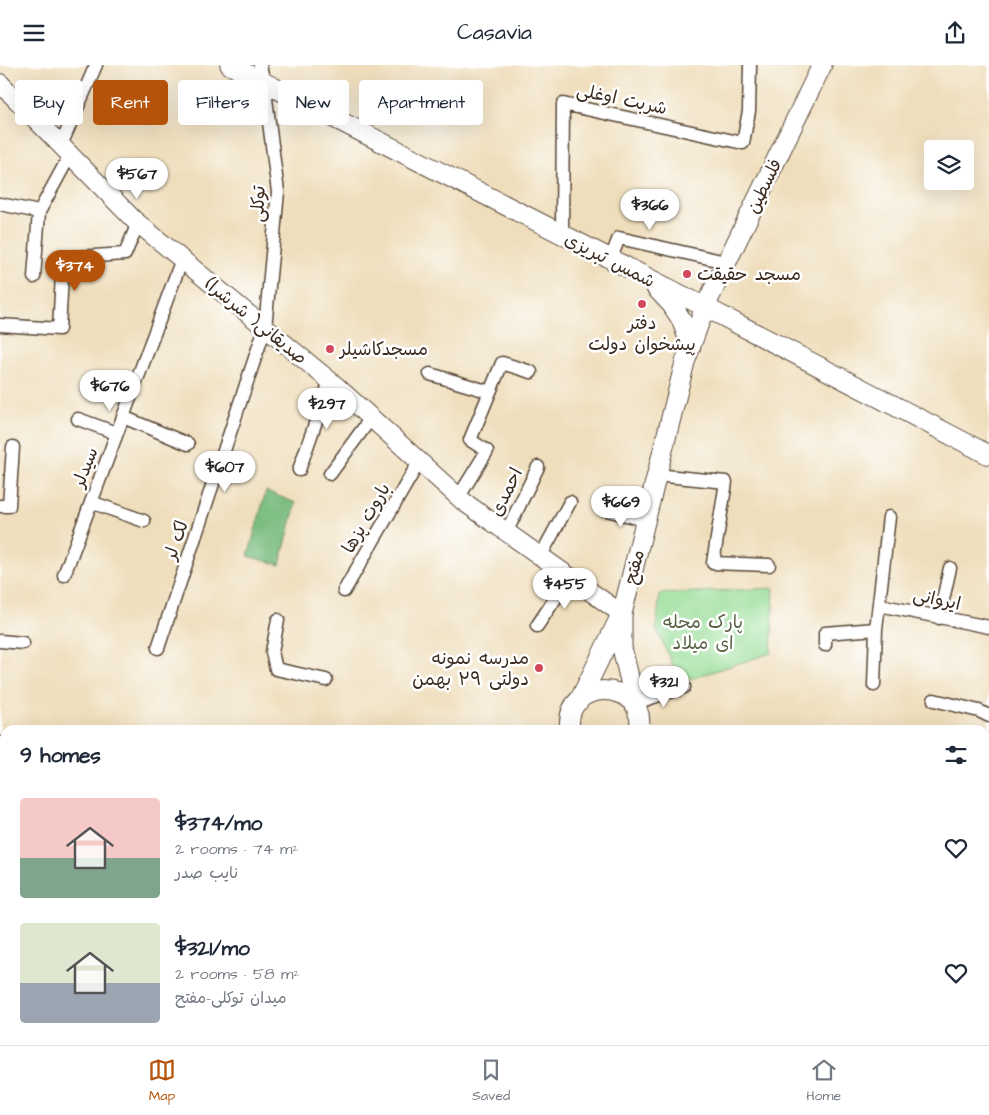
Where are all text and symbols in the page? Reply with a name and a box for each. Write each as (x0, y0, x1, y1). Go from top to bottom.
text: Casavia (457, 17, 532, 48)
icon: menu (20, 19, 48, 47)
icon: share (941, 19, 969, 47)
street label: شربت اوغلی (574, 78, 669, 121)
chip: Buy (15, 80, 83, 125)
chip: Rent (93, 80, 168, 125)
chip: Filters (178, 80, 268, 125)
chip: New (278, 80, 349, 125)
chip: Apartment (359, 80, 483, 125)
map controls (924, 140, 974, 190)
button: layers (924, 140, 974, 190)
street label: فلسطین (741, 155, 788, 218)
pin: $567 (107, 157, 167, 200)
text: $567 (117, 163, 157, 185)
street label: توکلی (245, 184, 272, 223)
pin: $366 (620, 189, 680, 231)
text: $366 (631, 194, 669, 216)
street label: شمس تبریزی (560, 227, 659, 294)
pin: $374 (45, 249, 105, 292)
text: $374 (56, 255, 94, 277)
place label: مسجد حقیقت (697, 262, 801, 287)
marker: مسجد حقیقت (681, 268, 693, 280)
street label: (شرشرا )صدیقانی (199, 272, 312, 371)
marker: دفتر پیشخوان دولت (636, 298, 648, 310)
place label: دفتر پیشخوان دولت (588, 311, 696, 357)
place label: مسجدکاشیلر (338, 337, 428, 362)
marker: مسجدکاشیلر (324, 343, 336, 355)
pin: $676 (80, 369, 140, 412)
text: $676 (91, 375, 129, 397)
pin: $297 (297, 387, 357, 430)
text: $297 (308, 393, 346, 415)
street label: سیدلر (66, 444, 104, 493)
pin: $607 (195, 451, 255, 493)
text: $607 (206, 456, 244, 478)
street label: احمدی (484, 464, 529, 521)
street label: باروت پزها (336, 478, 397, 558)
pin: $669 (591, 485, 651, 528)
text: $669 (602, 491, 640, 513)
street label: لک لر (158, 517, 195, 565)
street label: مفتح (618, 547, 651, 587)
pin: $455 (535, 567, 595, 610)
text: $455 (544, 573, 586, 595)
street label: ایروانی (911, 582, 963, 617)
park label: پارک محله ای میلاد (663, 610, 743, 656)
place label: مدرسه نمونه دولتی ۲۹ بهمن (412, 646, 529, 692)
marker: مدرسه نمونه دولتی ۲۹ بهمن (533, 662, 545, 674)
pin: $321 (634, 665, 694, 708)
text: $321 (650, 671, 678, 693)
text: 9 homes (20, 741, 101, 770)
icon: filters (942, 741, 970, 769)
text: $374/mo (175, 809, 262, 838)
icon: home (60, 818, 120, 878)
icon: heart (942, 834, 970, 862)
text: 2 rooms · 74 m² (175, 838, 299, 860)
text: نایب صدر (175, 862, 238, 884)
text: $321/mo (175, 934, 250, 963)
icon: home (60, 943, 120, 1003)
icon: heart (942, 959, 970, 987)
text: 2 rooms · 58 m² (175, 963, 300, 985)
text: میدان توکلی-مفتح (175, 987, 287, 1009)
tab: Map (148, 1056, 176, 1106)
tab: Saved (472, 1056, 510, 1106)
tab: Home (806, 1056, 841, 1106)

